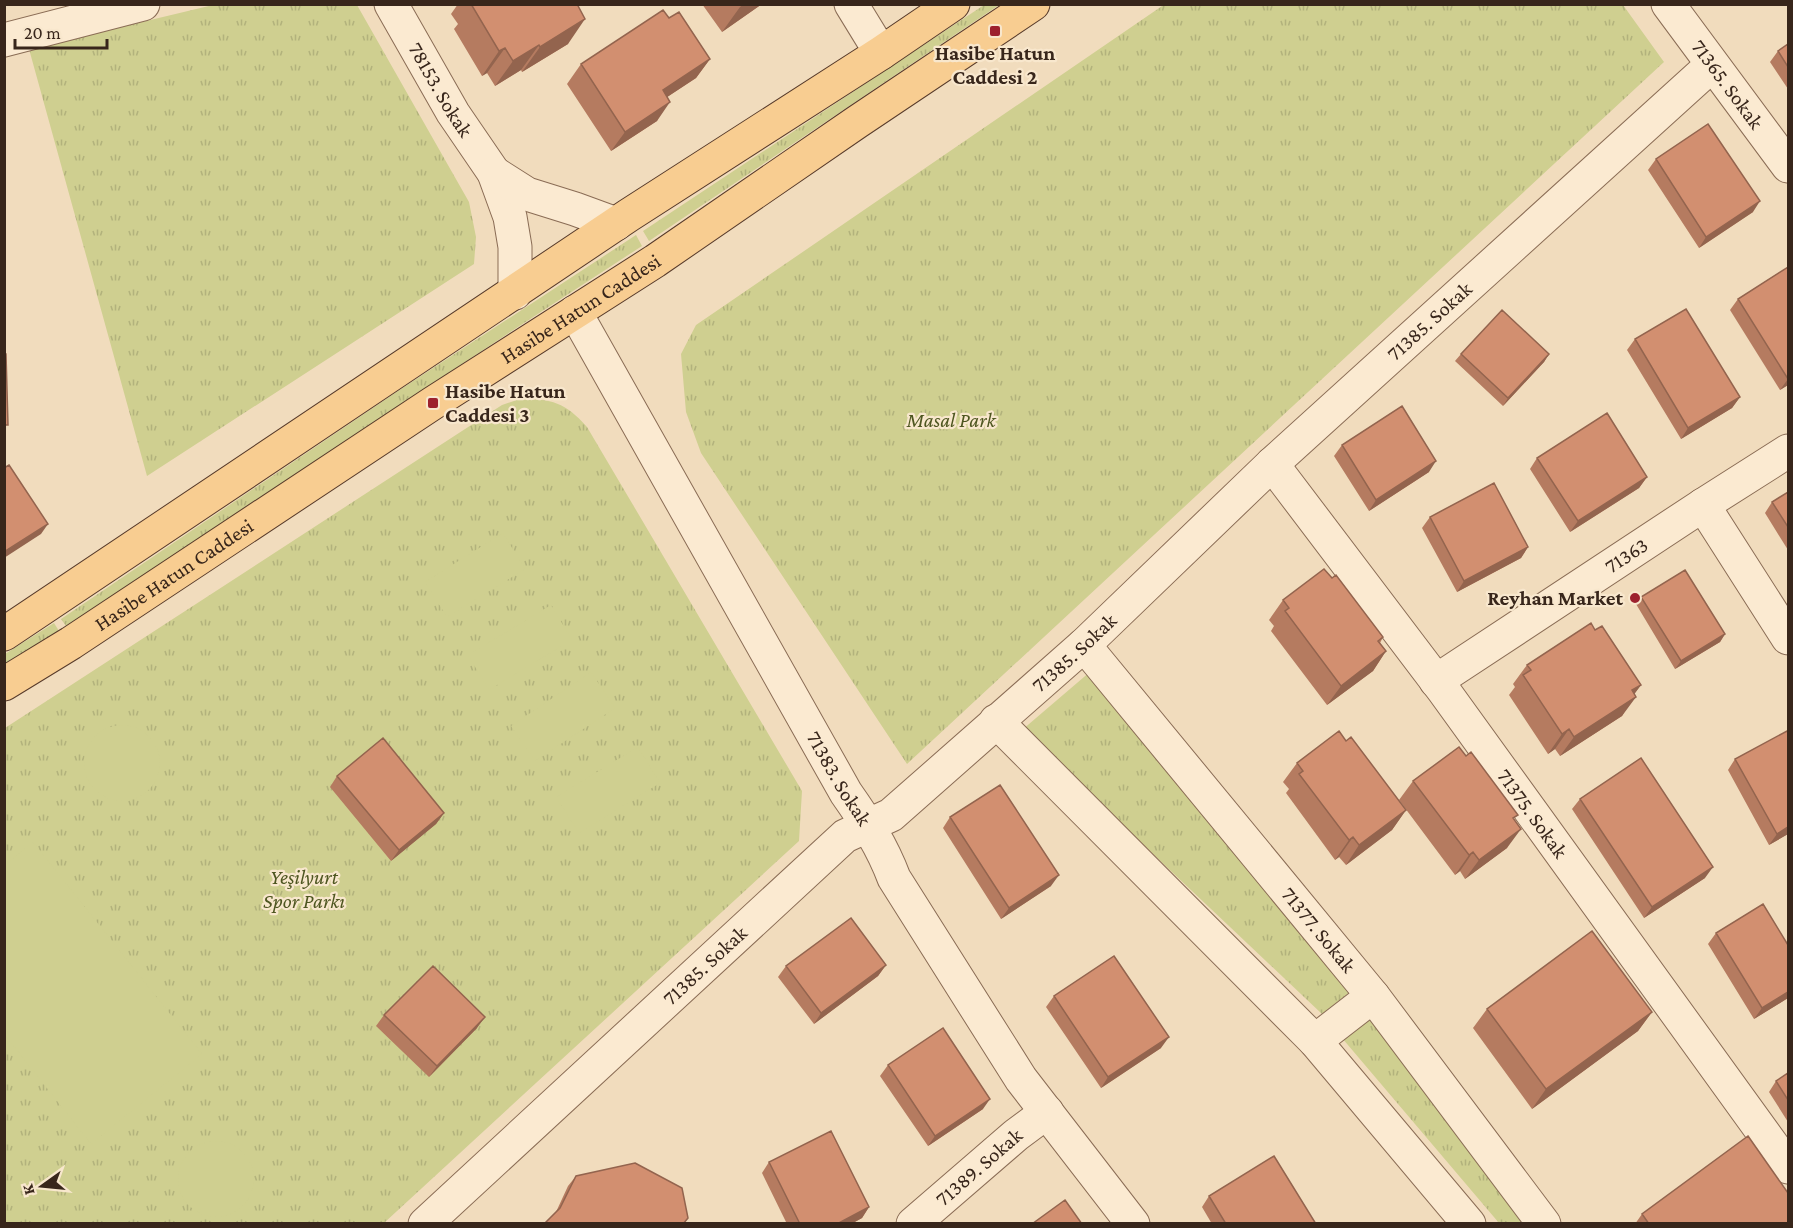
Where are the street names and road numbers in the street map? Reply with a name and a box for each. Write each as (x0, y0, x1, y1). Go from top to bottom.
street label: 71365. Sokak (1687, 35, 1769, 134)
street label: 78153. Sokak (403, 38, 478, 142)
street label: Hasibe Hatun Caddesi (496, 248, 666, 369)
street label: 71385. Sokak (1382, 277, 1477, 366)
street label: Hasibe Hatun Caddesi (90, 513, 258, 636)
street label: 71363 (1600, 533, 1652, 578)
street label: 71385. Sokak (1027, 608, 1121, 697)
street label: 71383. Sokak (802, 727, 877, 830)
street label: 71375. Sokak (1492, 764, 1573, 863)
street label: 71377. Sokak (1276, 882, 1361, 977)
street label: 71385. Sokak (658, 921, 752, 1010)
street label: 71389. Sokak (931, 1123, 1027, 1211)

